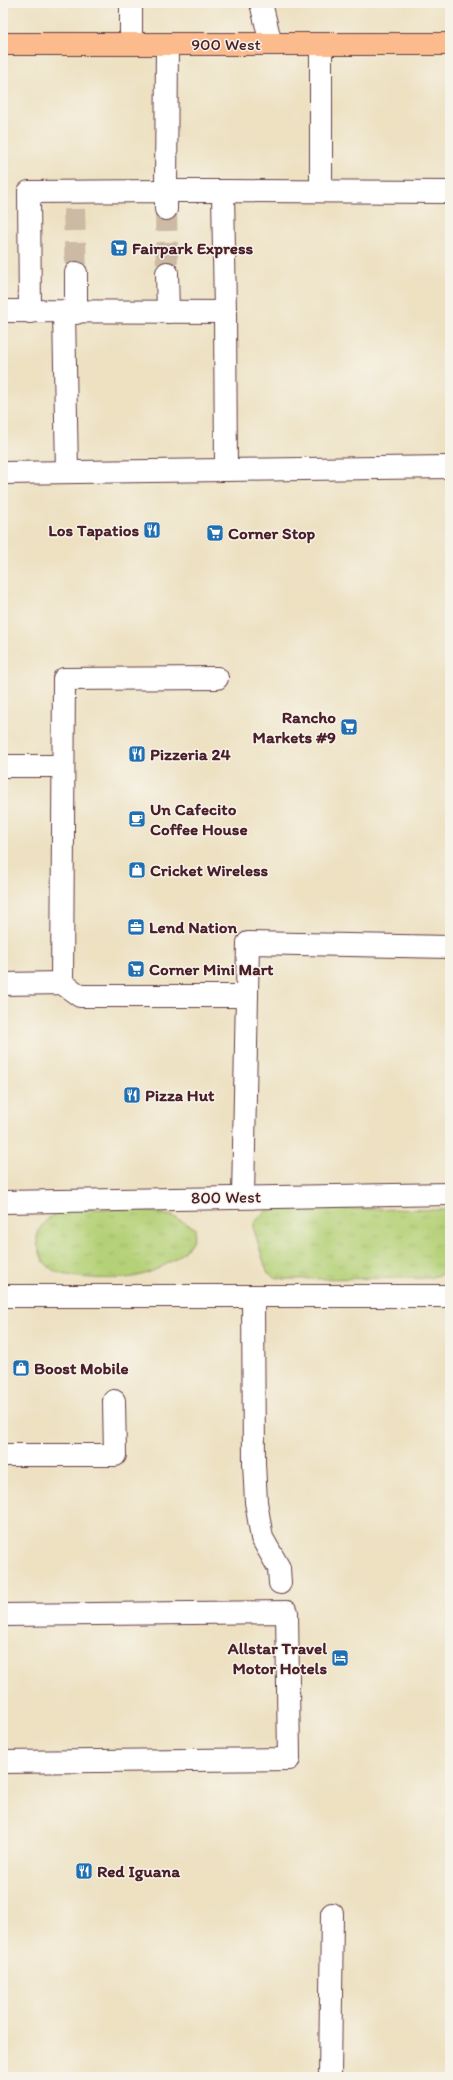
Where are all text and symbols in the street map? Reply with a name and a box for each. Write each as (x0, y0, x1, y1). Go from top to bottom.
street label: 900 West (191, 34, 261, 54)
supermarket icon: Fairpark Express (109, 238, 129, 258)
place label: Fairpark Express (132, 238, 253, 259)
place label: Los Tapatios (48, 520, 139, 541)
restaurant icon: Los Tapatios (142, 520, 162, 540)
supermarket icon: Corner Stop (205, 523, 225, 543)
place label: Corner Stop (228, 523, 316, 544)
place label: Rancho Markets #9 (253, 707, 336, 747)
supermarket icon: Rancho Markets #9 (339, 717, 359, 737)
restaurant icon: Pizzeria 24 (127, 744, 147, 764)
place label: Pizzeria 24 (150, 744, 231, 764)
place label: Un Cafecito Coffee House (150, 799, 248, 839)
cafe icon: Un Cafecito Coffee House (127, 809, 147, 829)
shop icon: Cricket Wireless (127, 860, 147, 880)
place label: Cricket Wireless (150, 860, 269, 880)
office icon: Lend Nation (126, 917, 146, 937)
place label: Lend Nation (149, 917, 237, 937)
supermarket icon: Corner Mini Mart (126, 959, 146, 979)
place label: Corner Mini Mart (149, 959, 274, 979)
restaurant icon: Pizza Hut (122, 1085, 142, 1105)
place label: Pizza Hut (145, 1085, 215, 1105)
street label: 800 West (191, 1186, 262, 1208)
shop icon: Boost Mobile (11, 1358, 31, 1378)
place label: Boost Mobile (34, 1358, 129, 1378)
place label: Allstar Travel Motor Hotels (227, 1638, 327, 1678)
hotel icon: Allstar Travel Motor Hotels (330, 1648, 350, 1668)
restaurant icon: Red Iguana (74, 1861, 94, 1881)
place label: Red Iguana (97, 1861, 180, 1882)

